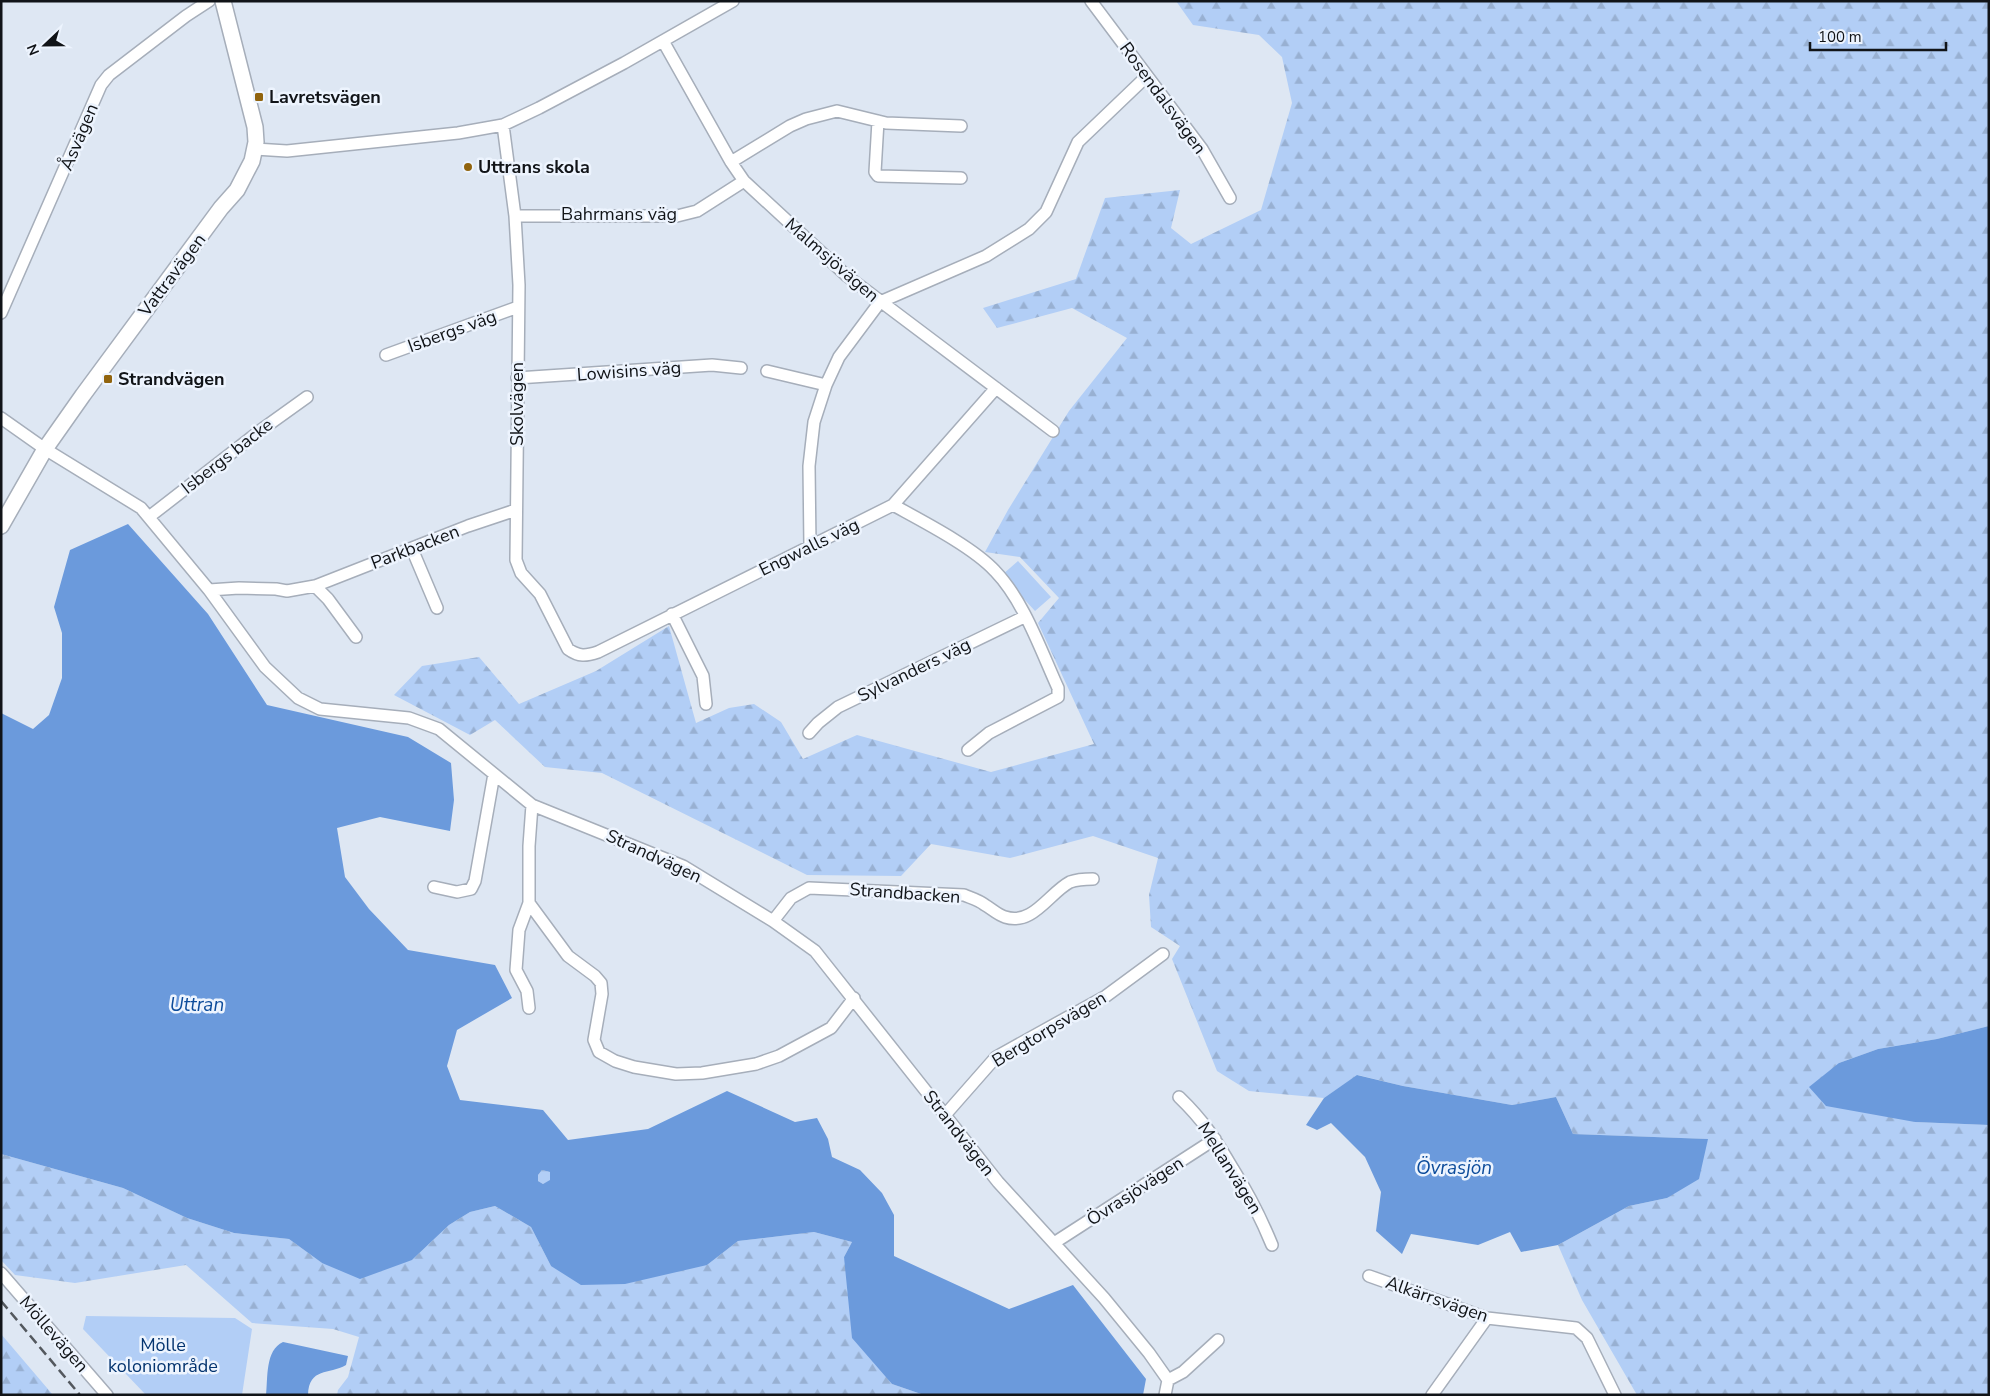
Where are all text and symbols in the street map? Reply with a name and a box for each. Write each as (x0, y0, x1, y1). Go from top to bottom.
north arrow (20, 20, 70, 70)
scale bar (1810, 20, 1946, 52)
text: 100 m (1818, 27, 1862, 47)
street label: Rosendalsvägen (1114, 37, 1212, 159)
text: N (23, 41, 44, 58)
place label: Lavretsvägen (269, 85, 381, 109)
marker: Lavretsvägen (253, 91, 265, 103)
street label: Åsvägen (54, 100, 104, 174)
place label: Uttrans skola (478, 155, 590, 179)
marker: Uttrans skola (462, 161, 474, 173)
street label: Bahrmans väg (561, 202, 677, 226)
street label: Malmsjövägen (780, 212, 884, 308)
street label: Vattravägen (132, 229, 211, 322)
street label: Isbergs väg (404, 304, 500, 358)
street label: Lowisins väg (576, 355, 682, 387)
street label: Skolvägen (505, 362, 529, 446)
place label: Strandvägen (118, 367, 225, 391)
marker: Strandvägen (102, 373, 114, 385)
street label: Isbergs backe (176, 413, 278, 499)
street label: Engwalls väg (755, 512, 863, 582)
street label: Parkbacken (367, 519, 463, 575)
street label: Sylvanders väg (853, 632, 975, 708)
street label: Strandvägen (602, 823, 706, 889)
street label: Strandbacken (849, 877, 961, 909)
street label: Bergtorpsvägen (987, 985, 1111, 1073)
water label: Uttran (170, 992, 224, 1018)
street label: Strandvägen (918, 1085, 1000, 1181)
street label: Mellanvägen (1192, 1117, 1268, 1219)
street label: Övrasjövägen (1082, 1151, 1188, 1231)
water label: Övrasjön (1416, 1155, 1492, 1181)
street label: Alkärrsvägen (1382, 1270, 1492, 1328)
street label: Möllevägen (14, 1291, 94, 1377)
park label: Mölle koloniområde (108, 1333, 218, 1378)

